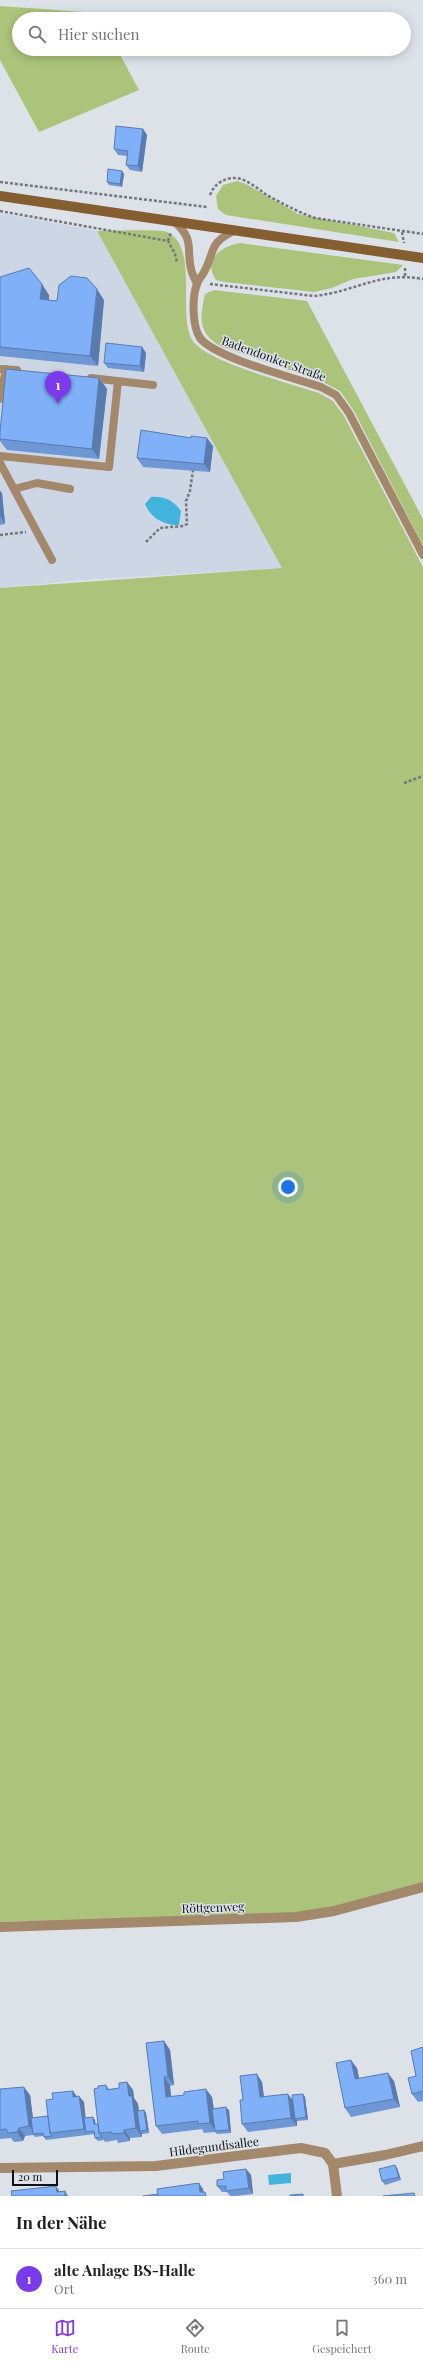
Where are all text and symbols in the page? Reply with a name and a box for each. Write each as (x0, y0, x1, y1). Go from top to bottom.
search box (12, 12, 411, 56)
icon: search (26, 23, 48, 45)
text: Hier suchen (58, 24, 140, 44)
street label: Badendonker Straße (220, 332, 328, 384)
pin: 1 (45, 371, 71, 404)
your location (278, 1177, 298, 1197)
street label: Röttgenweg (181, 1898, 245, 1916)
street label: Hildegundisallee (168, 2133, 260, 2159)
scale bar (12, 2168, 58, 2187)
text: 20 m (18, 2169, 42, 2184)
text: In der Nähe (16, 2211, 107, 2233)
text: alte Anlage BS-Halle (54, 2260, 195, 2280)
text: 1 (27, 2270, 31, 2287)
text: 360 m (372, 2270, 407, 2287)
text: Ort (54, 2280, 74, 2297)
tab: Karte (51, 2317, 78, 2356)
tab: Route (181, 2317, 210, 2356)
tab: Gespeichert (312, 2317, 372, 2356)

